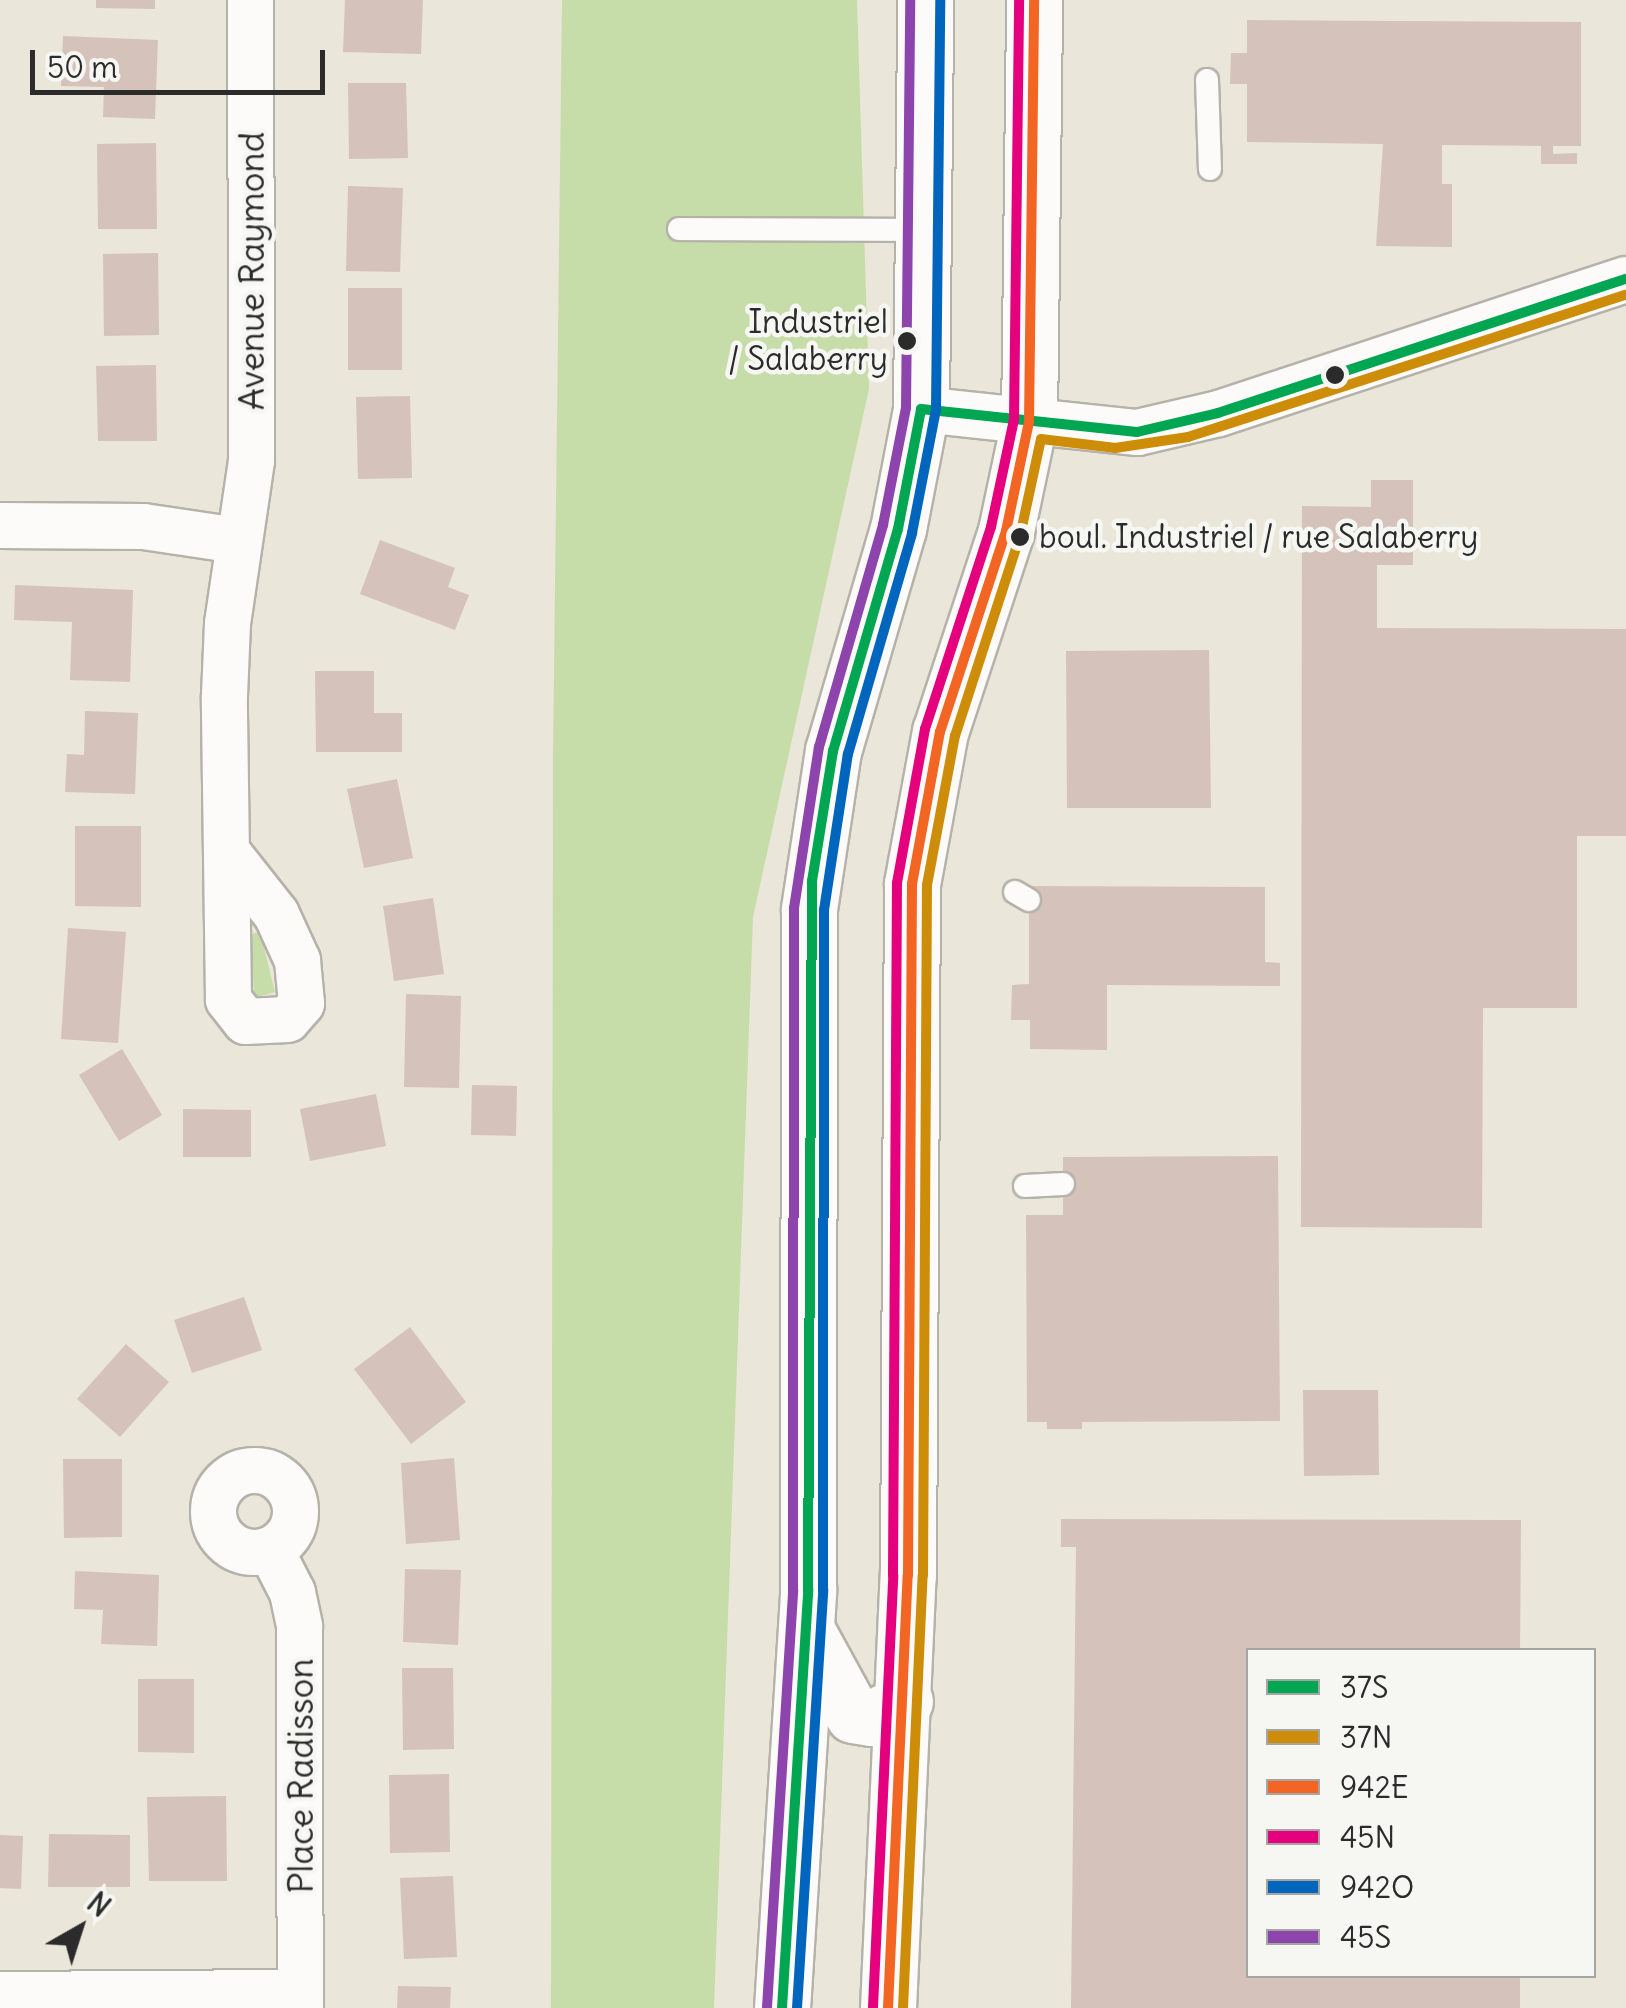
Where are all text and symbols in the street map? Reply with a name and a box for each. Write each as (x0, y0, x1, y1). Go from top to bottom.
scale bar (35, 30, 330, 92)
text: 50 m (47, 48, 117, 86)
street label: Avenue Raymond (230, 132, 272, 410)
place label: Industriel / Salaberry (728, 304, 888, 379)
marker: Industriel / Salaberry (897, 331, 917, 351)
unlabelled marker (1325, 365, 1345, 385)
place label: boul. Industriel / rue Salaberry (1039, 518, 1478, 556)
marker: boul. Industriel / rue Salaberry (1010, 527, 1030, 547)
legend (1246, 1648, 1596, 1978)
street label: Place Radisson (279, 1658, 321, 1894)
text: 37S (1340, 1668, 1388, 1706)
text: 37N (1340, 1718, 1392, 1756)
text: 942E (1340, 1768, 1409, 1806)
text: 45N (1340, 1818, 1395, 1856)
text: 942O (1340, 1868, 1414, 1906)
north arrow (30, 1878, 130, 1978)
text: N (80, 1885, 118, 1925)
text: 45S (1340, 1918, 1391, 1956)

